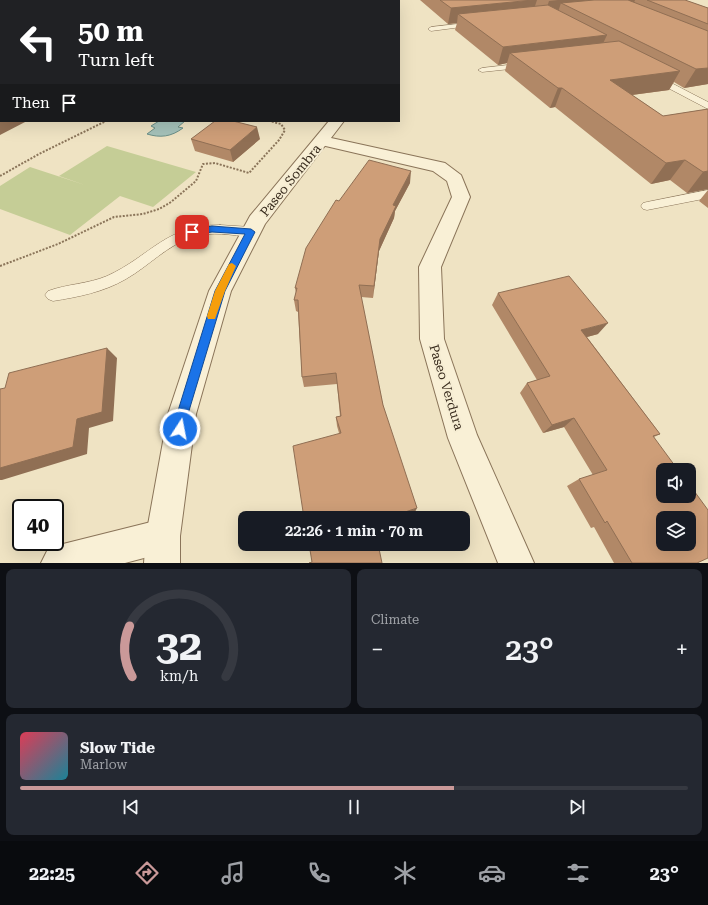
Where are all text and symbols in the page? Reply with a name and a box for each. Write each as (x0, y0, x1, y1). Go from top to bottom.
text: 50 m (78, 15, 143, 48)
icon: left (12, 16, 64, 68)
text: Turn left (78, 49, 154, 70)
icon: arrive (58, 92, 80, 114)
text: Then (12, 94, 50, 112)
street label: Paseo Sombra (257, 141, 324, 219)
pin (175, 215, 209, 249)
icon: arrive (181, 221, 203, 243)
street label: Paseo Verdura (426, 342, 467, 432)
position arrow (159, 408, 201, 450)
map controls (656, 463, 696, 551)
button: sound (656, 463, 696, 503)
speed limit sign: 40 (12, 499, 64, 551)
button: layers (656, 511, 696, 551)
text: 22:26 · 1 min · 70 m (285, 522, 423, 540)
text: Climate (371, 612, 419, 627)
text: 32 (155, 620, 202, 669)
text: 23° (505, 632, 554, 667)
text: − (371, 637, 383, 662)
text: + (676, 637, 688, 662)
text: km/h (159, 667, 198, 683)
text: Slow Tide (80, 739, 155, 757)
text: Marlow (80, 757, 127, 772)
icon: previous (120, 796, 142, 818)
icon: pause (343, 796, 365, 818)
icon: next (566, 796, 588, 818)
icon: directions (133, 859, 161, 887)
icon: music (219, 859, 247, 887)
icon: phone (305, 859, 333, 887)
icon: climate (391, 859, 419, 887)
icon: car (478, 859, 506, 887)
icon: filters (564, 859, 592, 887)
text: 22:25 (29, 863, 75, 884)
text: 23° (650, 863, 679, 884)

